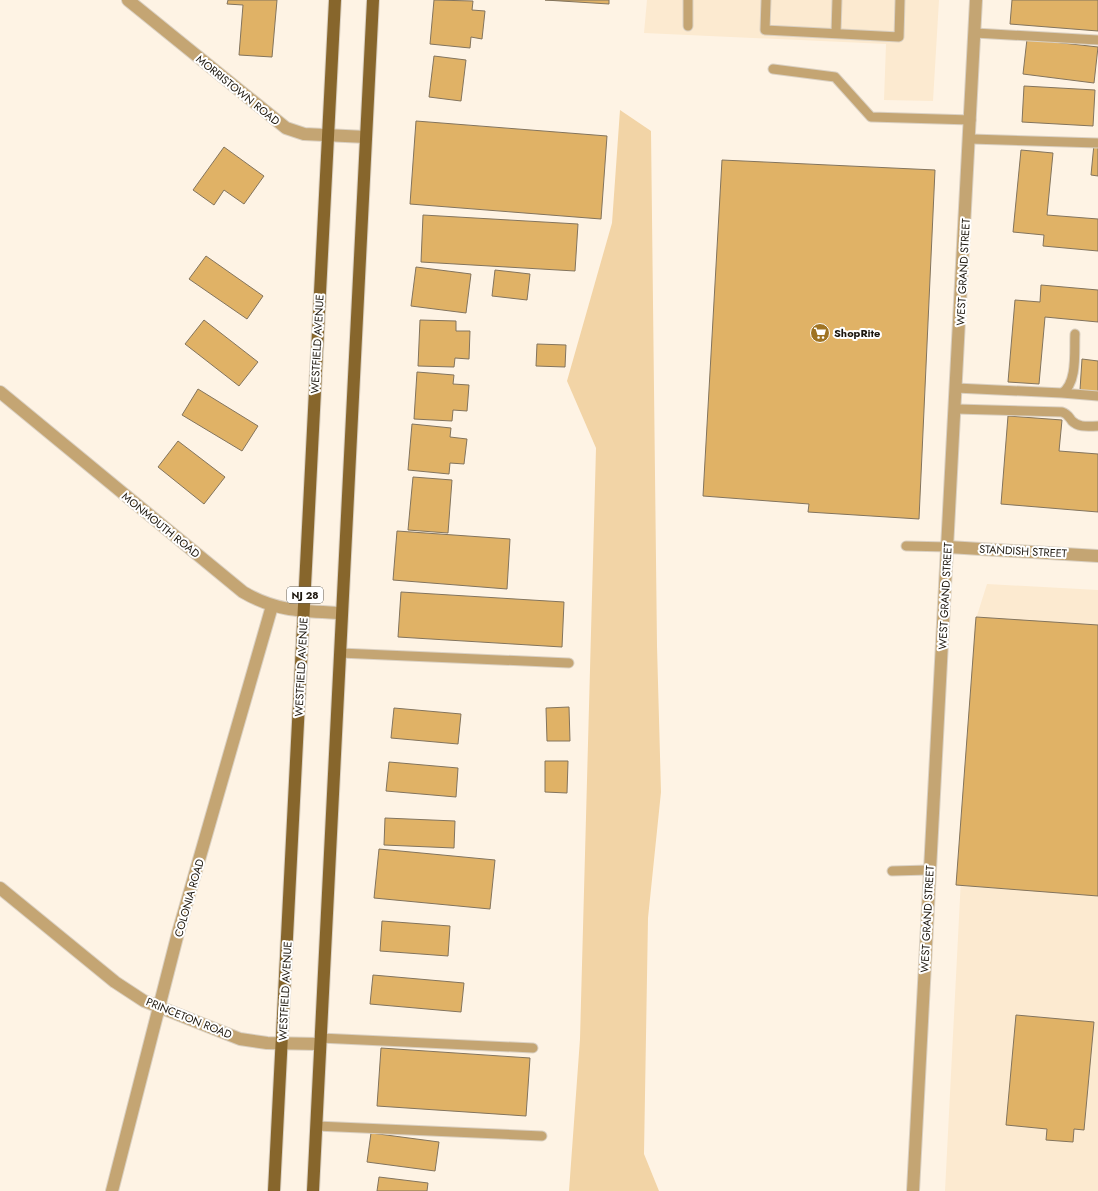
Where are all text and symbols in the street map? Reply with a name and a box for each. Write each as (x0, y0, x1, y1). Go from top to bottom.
street label: MORRISTOWN ROAD (193, 51, 284, 129)
street label: WEST GRAND STREET (952, 218, 974, 326)
street label: WESTFIELD AVENUE (306, 294, 328, 394)
supermarket icon: ShopRite (809, 322, 831, 344)
place label: ShopRite (834, 325, 880, 341)
street label: MONMOUTH ROAD (119, 489, 204, 562)
street label: STANDISH STREET (979, 541, 1067, 561)
street label: WEST GRAND STREET (934, 542, 956, 650)
road number: NJ 28 (287, 587, 323, 603)
street label: WESTFIELD AVENUE (290, 617, 312, 717)
street label: COLONIA ROAD (170, 857, 208, 939)
street label: WEST GRAND STREET (916, 865, 938, 973)
street label: WESTFIELD AVENUE (274, 941, 296, 1041)
street label: PRINCETON ROAD (144, 993, 235, 1043)

